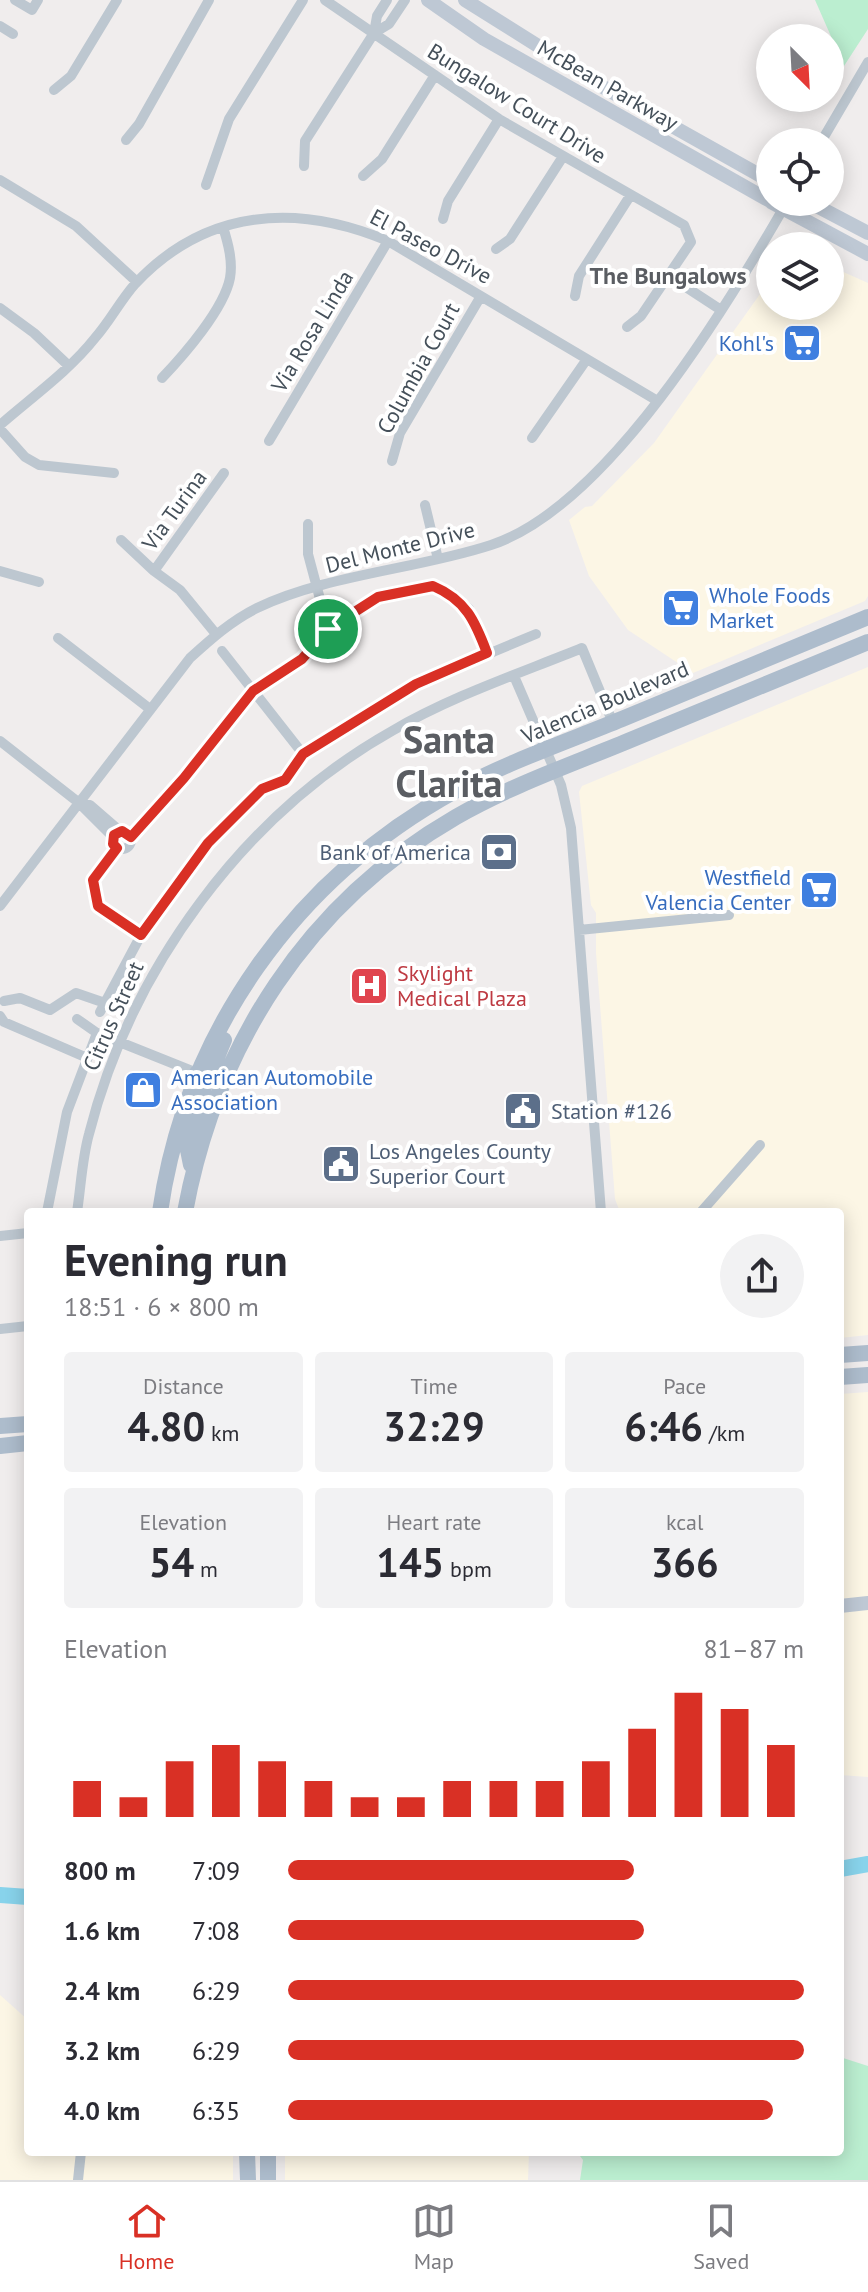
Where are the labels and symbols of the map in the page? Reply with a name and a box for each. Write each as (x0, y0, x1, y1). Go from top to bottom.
north arrow (756, 24, 844, 112)
street label: McBean Parkway (533, 33, 684, 137)
street label: Bungalow Court Drive (423, 37, 611, 169)
street label: El Paseo Drive (365, 202, 497, 290)
district label: The Bungalows (589, 260, 747, 291)
street label: Via Rosa Linda (264, 265, 359, 398)
street label: Columbia Court (371, 297, 466, 438)
supermarket icon: Kohl's (781, 322, 823, 364)
place label: Kohl's (719, 329, 774, 357)
street label: Via Turina (135, 464, 213, 556)
street label: Del Monte Drive (323, 515, 477, 579)
place label: Whole Foods Market (709, 581, 831, 634)
supermarket icon: Whole Foods Market (660, 587, 702, 629)
pin (294, 595, 362, 663)
street label: Valencia Boulevard (516, 654, 693, 750)
district label: Santa Clarita (396, 714, 502, 807)
bank icon: Bank of America (478, 831, 520, 873)
place label: Bank of America (320, 838, 471, 866)
place label: Westfield Valencia Center (645, 863, 792, 916)
supermarket icon: Westfield Valencia Center (798, 869, 840, 911)
street label: Citrus Street (76, 957, 150, 1075)
place label: Skylight Medical Plaza (397, 959, 527, 1012)
hospital icon: Skylight Medical Plaza (348, 965, 390, 1007)
place label: American Automobile Association (171, 1063, 373, 1116)
shop icon: American Automobile Association (122, 1069, 164, 1111)
public building icon: Station #126 (502, 1090, 544, 1132)
place label: Station #126 (551, 1097, 672, 1125)
place label: Los Angeles County Superior Court (369, 1137, 552, 1190)
public building icon: Los Angeles County Superior Court (320, 1143, 362, 1185)

